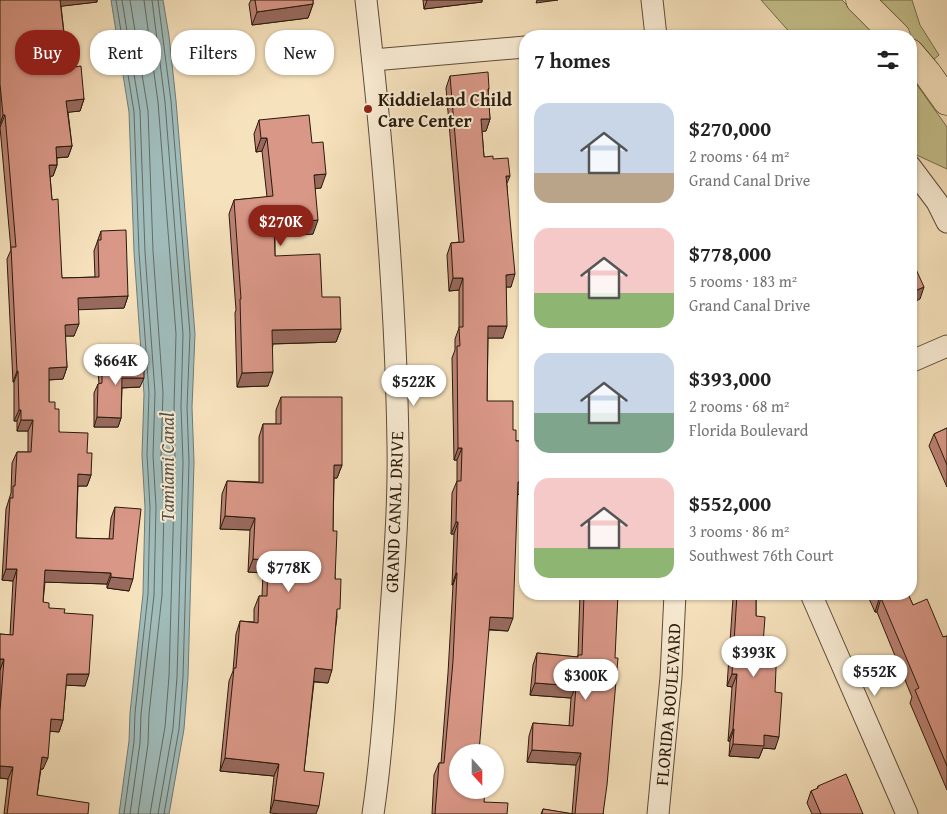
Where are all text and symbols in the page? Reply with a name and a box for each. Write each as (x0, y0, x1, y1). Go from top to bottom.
chip: Buy (15, 30, 80, 75)
chip: Rent (90, 30, 161, 75)
chip: Filters (171, 30, 255, 75)
chip: New (265, 30, 334, 75)
text: 7 homes (534, 45, 610, 76)
icon: filters (874, 46, 902, 74)
place label: Kiddieland Child Care Center (378, 86, 513, 134)
marker: Kiddieland Child Care Center (362, 103, 374, 115)
text: $270,000 (689, 113, 771, 144)
icon: home (574, 123, 634, 183)
text: 2 rooms · 64 m² (689, 144, 789, 168)
text: Grand Canal Drive (689, 168, 810, 192)
pin: $270K (246, 204, 316, 247)
text: $270K (259, 209, 303, 233)
text: $778,000 (689, 238, 771, 269)
icon: home (574, 248, 634, 308)
text: 5 rooms · 183 m² (689, 269, 797, 293)
text: Grand Canal Drive (689, 293, 810, 317)
pin: $664K (81, 344, 151, 386)
text: $664K (94, 348, 138, 372)
text: $393,000 (689, 363, 771, 394)
pin: $522K (379, 364, 449, 407)
text: $522K (392, 369, 436, 393)
icon: home (574, 373, 634, 433)
text: 2 rooms · 68 m² (689, 394, 789, 418)
water label: Tamiami Canal (153, 412, 181, 522)
text: Florida Boulevard (689, 418, 808, 442)
street label: GRAND CANAL DRIVE (378, 431, 410, 593)
text: $552,000 (689, 488, 771, 519)
icon: home (574, 498, 634, 558)
text: 3 rooms · 86 m² (689, 519, 789, 543)
text: Southwest 76th Court (689, 543, 834, 567)
pin: $778K (254, 550, 324, 593)
text: $778K (267, 555, 311, 579)
street label: FLORIDA BOULEVARD (647, 623, 687, 787)
pin: $393K (719, 636, 789, 678)
text: $393K (732, 640, 776, 664)
pin: $552K (840, 654, 910, 697)
pin: $300K (551, 658, 621, 701)
text: $552K (853, 659, 897, 683)
text: $300K (564, 663, 608, 687)
north arrow (449, 744, 504, 799)
map controls (449, 744, 504, 799)

